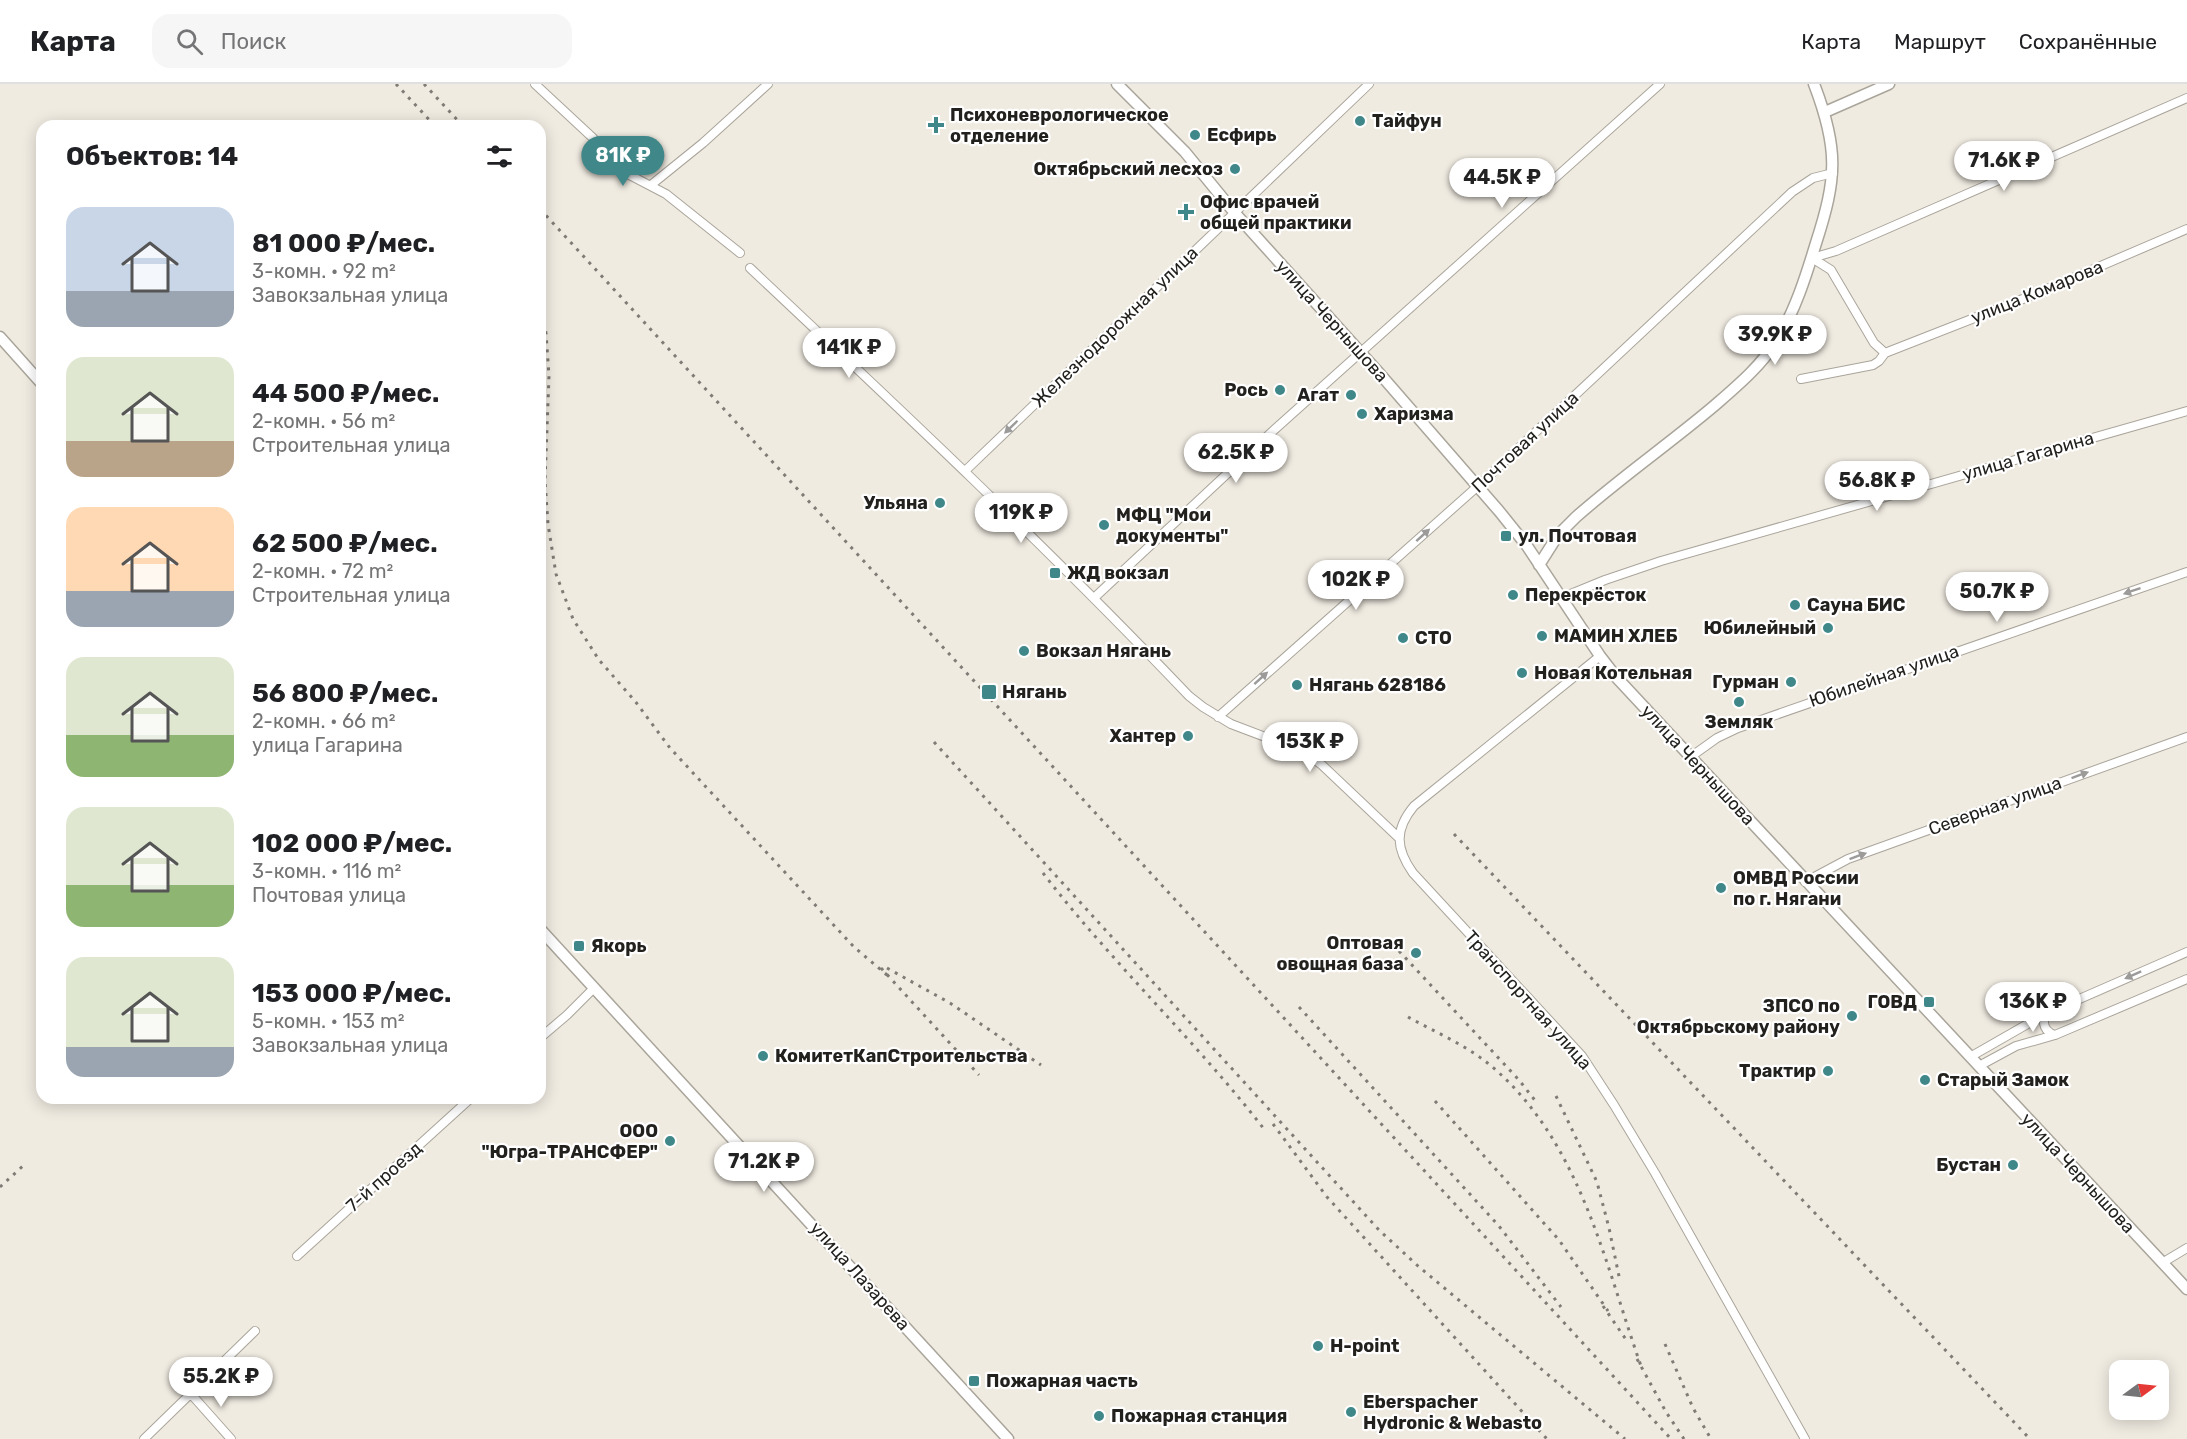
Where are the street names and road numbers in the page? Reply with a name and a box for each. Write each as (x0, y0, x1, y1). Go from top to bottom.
street label: Железнодорожная улица (1027, 242, 1203, 412)
street label: улица Чернышова (1271, 255, 1393, 387)
street label: улица Комарова (1968, 255, 2106, 329)
street label: Почтовая улица (1467, 387, 1583, 497)
street label: улица Гагарина (1960, 427, 2096, 485)
street label: Юбилейная улица (1806, 640, 1962, 712)
street label: улица Чернышова (1636, 700, 1760, 830)
street label: Северная улица (1926, 772, 2064, 840)
street label: Транспортная улица (1460, 926, 1596, 1074)
street label: улица Чернышова (2016, 1108, 2140, 1238)
street label: 7-й проезд (342, 1137, 427, 1217)
street label: улица Лазарева (805, 1217, 915, 1335)

